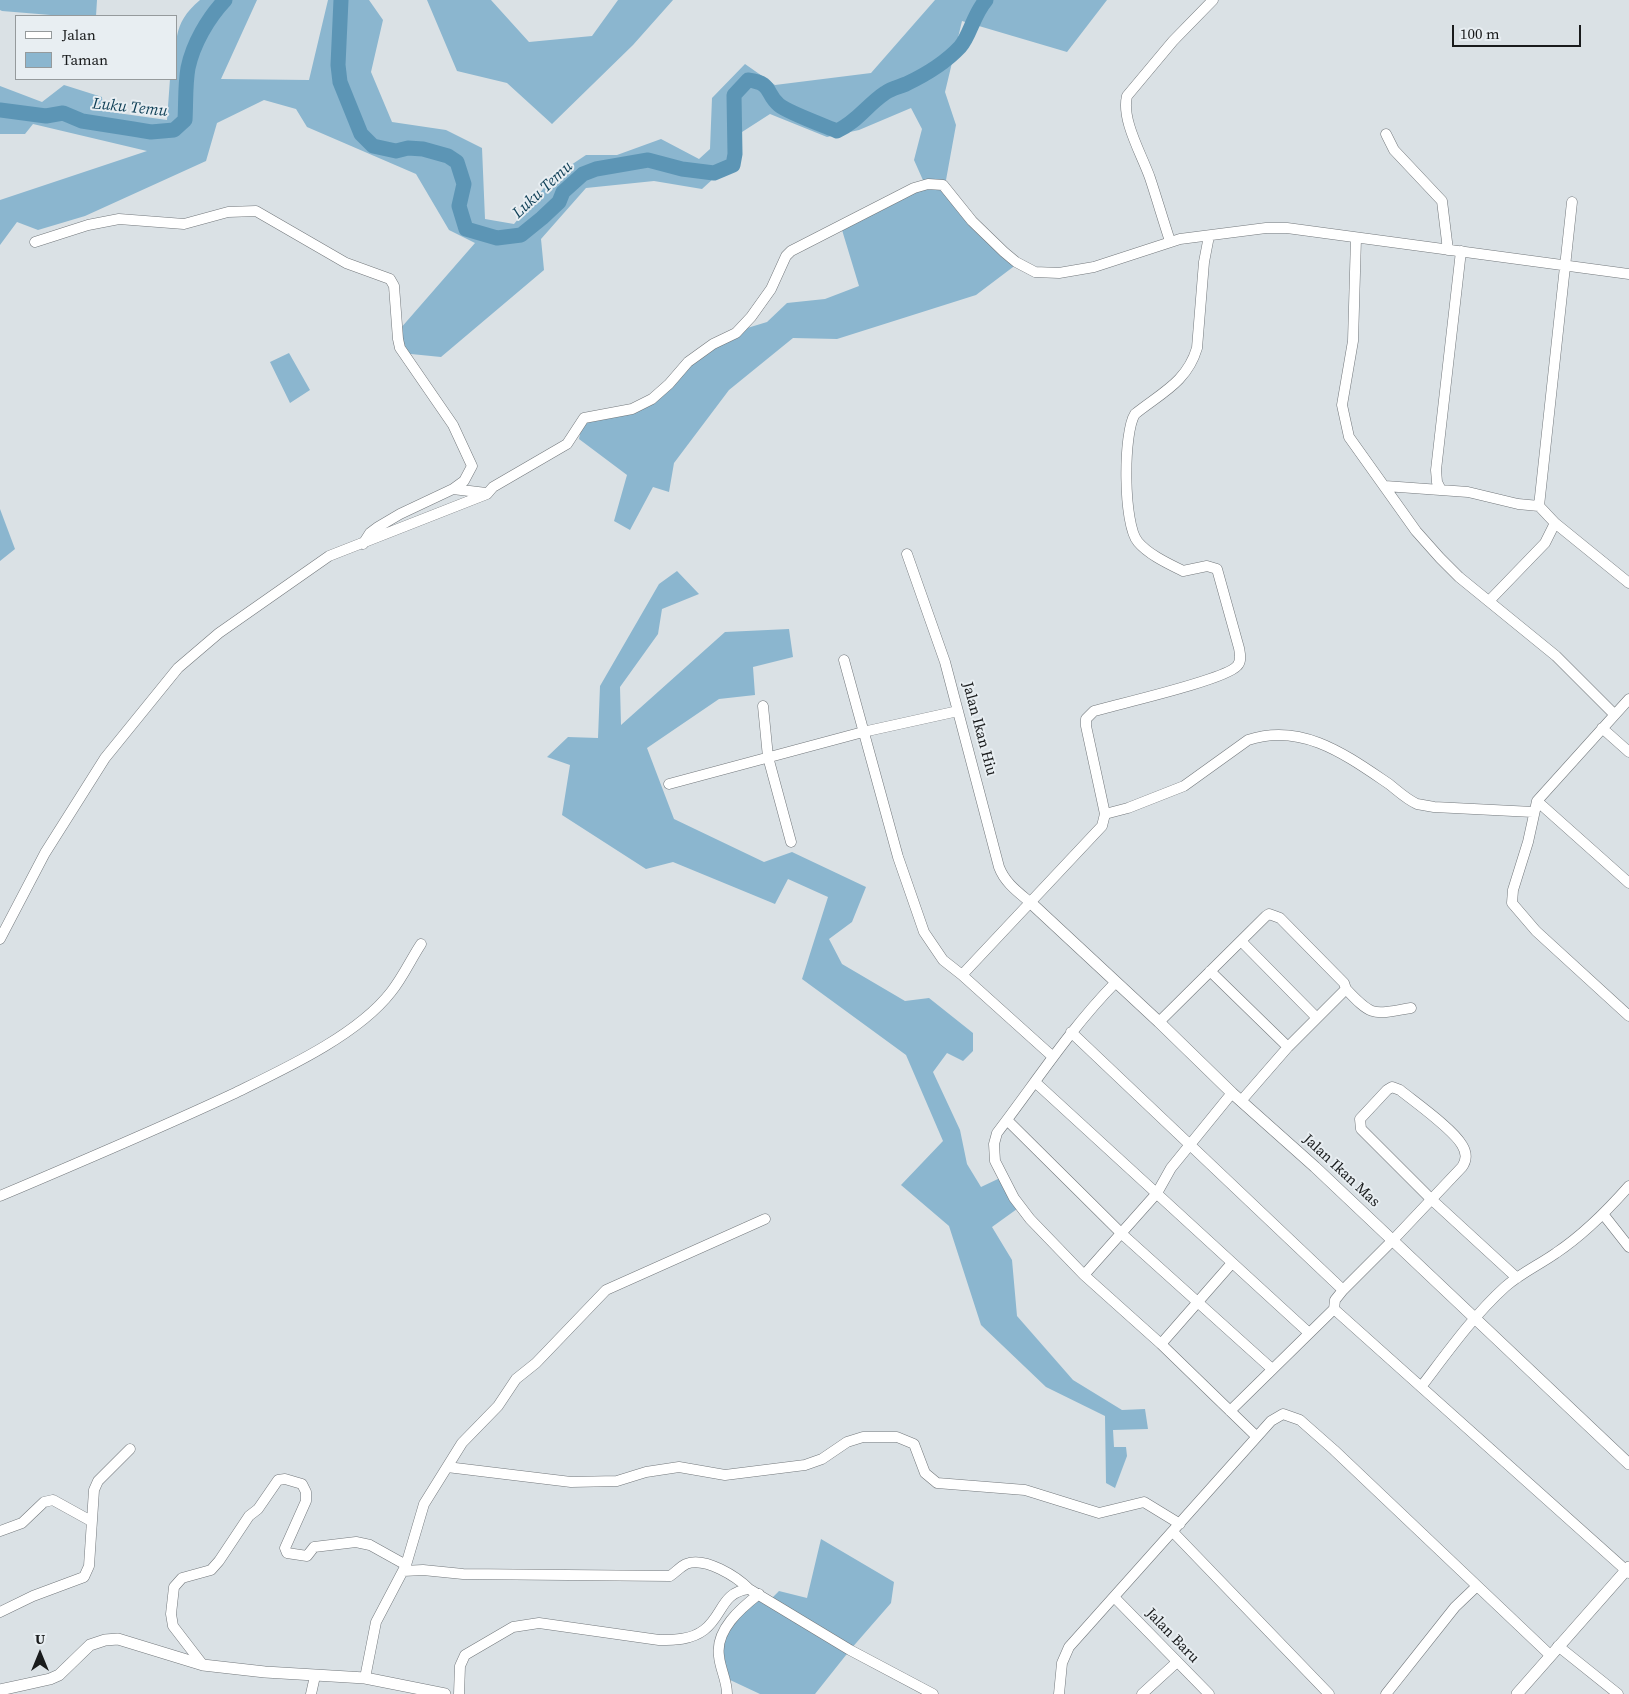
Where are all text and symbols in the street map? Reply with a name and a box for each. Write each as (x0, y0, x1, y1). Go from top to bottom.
legend (15, 15, 178, 80)
scale bar (1454, 15, 1583, 47)
text: 100 m (1460, 23, 1500, 44)
text: Jalan (62, 24, 96, 45)
text: Taman (62, 49, 108, 70)
water label: Luku Temu (91, 95, 169, 121)
water label: Luku Temu (509, 157, 577, 223)
street label: Jalan Ikan Hiu (958, 680, 1000, 778)
street label: Jalan Ikan Mas (1299, 1131, 1383, 1211)
street label: Jalan Baru (1141, 1605, 1203, 1667)
north arrow (15, 1629, 65, 1679)
text: U (35, 1629, 45, 1649)

